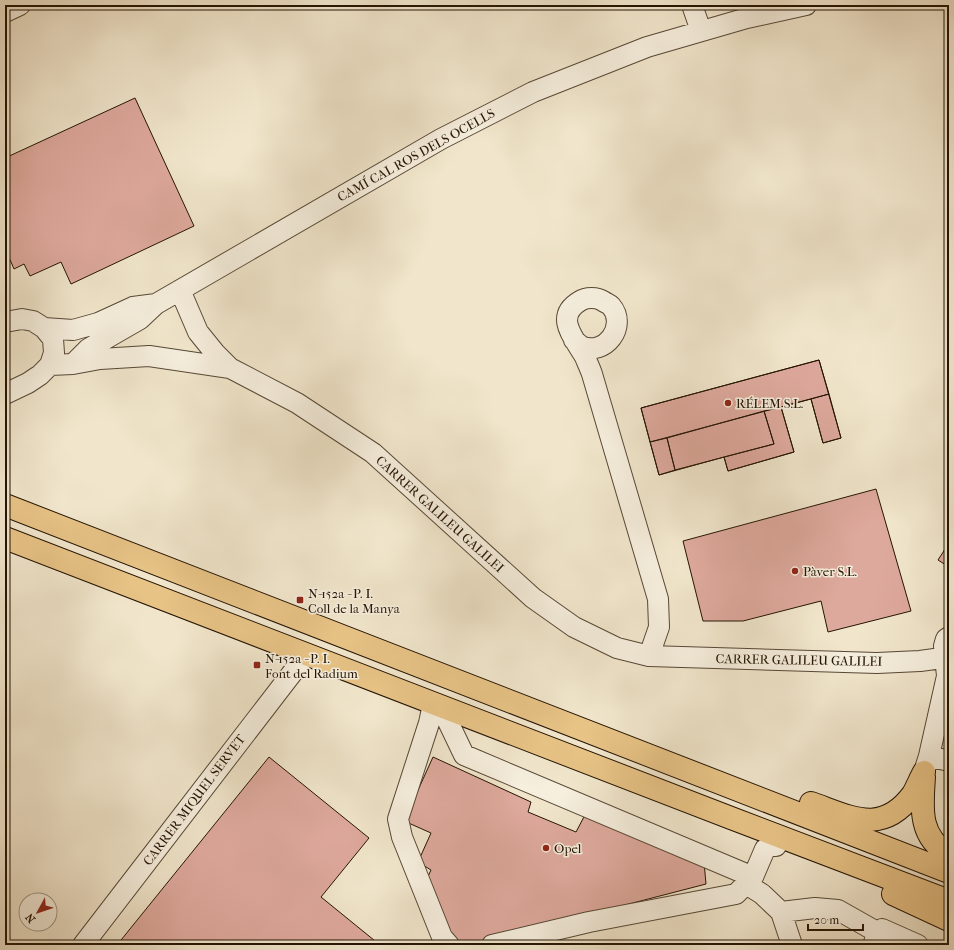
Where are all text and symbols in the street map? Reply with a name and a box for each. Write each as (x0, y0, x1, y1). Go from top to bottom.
street label: CAMÍ CAL ROS DELS OCELLS (335, 105, 498, 205)
place label: RÉLEM S.L. (736, 396, 803, 411)
marker: RÉLEM S.L. (723, 398, 733, 408)
street label: CARRER GALILEU GALILEI (373, 453, 507, 575)
place label: Pàver S.L. (803, 564, 857, 579)
marker: Pàver S.L. (790, 566, 800, 576)
place label: N-152a - P. I. Coll de la Manya (308, 586, 401, 616)
marker: N-152a - P. I. Coll de la Manya (295, 595, 305, 605)
place label: N-152a - P. I. Font del Radium (265, 651, 358, 681)
street label: CARRER GALILEU GALILEI (716, 651, 882, 669)
marker: N-152a - P. I. Font del Radium (252, 660, 262, 670)
street label: CARRER MIQUEL SERVET (140, 731, 248, 868)
place label: Opel (554, 841, 582, 856)
marker: Opel (541, 843, 551, 853)
north arrow (18, 892, 58, 932)
scale bar (808, 906, 863, 932)
text: N (23, 910, 38, 925)
text: 20 m (814, 913, 839, 927)

